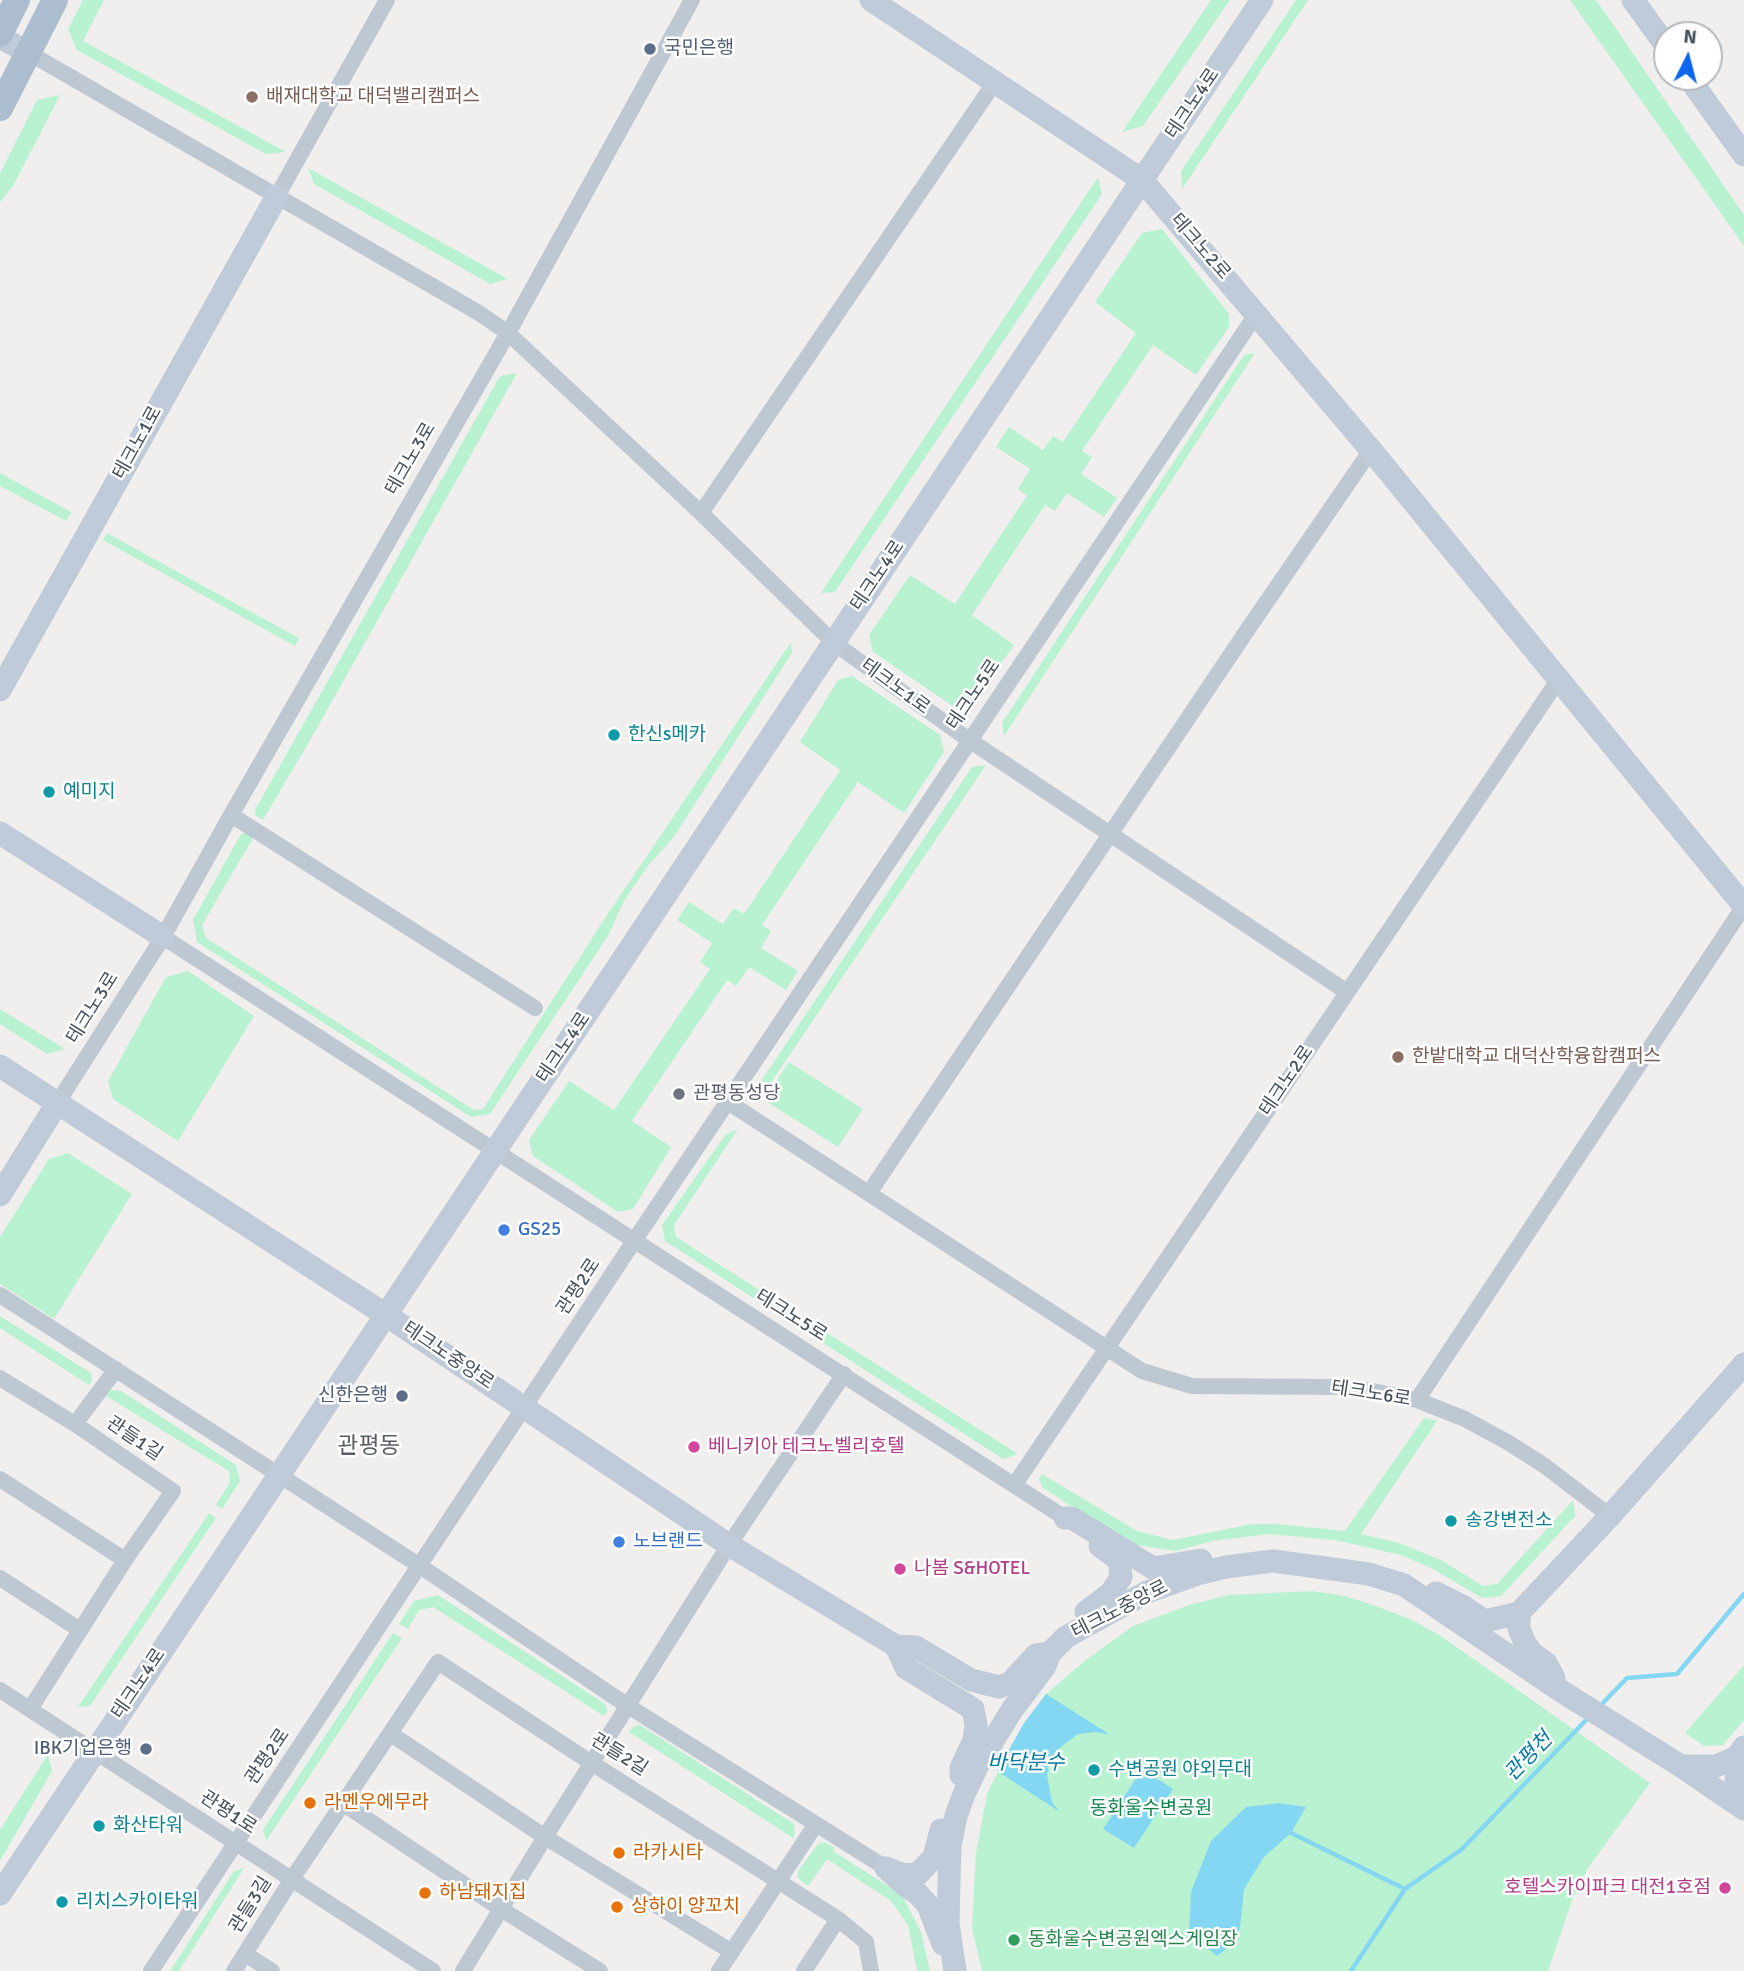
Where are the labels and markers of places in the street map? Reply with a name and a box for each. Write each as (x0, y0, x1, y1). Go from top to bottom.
place label: 국민은행 (664, 38, 734, 60)
marker: 국민은행 (642, 41, 658, 57)
place label: 배재대학교 대덕밸리캠퍼스 (266, 86, 480, 108)
marker: 배재대학교 대덕밸리캠퍼스 (244, 89, 260, 105)
place label: 한신s메카 (628, 724, 706, 746)
marker: 한신s메카 (606, 727, 622, 743)
place label: 예미지 (63, 781, 115, 803)
marker: 예미지 (41, 784, 57, 800)
place label: 한밭대학교 대덕산학융합캠퍼스 (1412, 1046, 1661, 1068)
marker: 한밭대학교 대덕산학융합캠퍼스 (1390, 1049, 1406, 1065)
place label: 관평동성당 (693, 1083, 780, 1105)
marker: 관평동성당 (671, 1086, 687, 1102)
place label: GS25 (518, 1219, 561, 1241)
marker: GS25 (496, 1222, 512, 1238)
place label: 신한은행 (318, 1385, 388, 1407)
marker: 신한은행 (394, 1388, 410, 1404)
place label: 베니키아 테크노벨리호텔 (708, 1436, 904, 1458)
marker: 베니키아 테크노벨리호텔 (686, 1439, 702, 1455)
place label: 송강변전소 (1465, 1510, 1552, 1532)
marker: 송강변전소 (1443, 1513, 1459, 1529)
place label: 노브랜드 (633, 1531, 703, 1553)
marker: 노브랜드 (611, 1534, 627, 1550)
place label: 나봄 S&HOTEL (914, 1558, 1030, 1580)
marker: 나봄 S&HOTEL (892, 1561, 908, 1577)
place label: IBK기업은행 (34, 1738, 132, 1760)
marker: IBK기업은행 (138, 1741, 154, 1757)
place label: 수변공원 야외무대 (1108, 1759, 1252, 1781)
marker: 수변공원 야외무대 (1086, 1762, 1102, 1778)
place label: 라멘우에무라 (324, 1792, 429, 1814)
marker: 라멘우에무라 (302, 1795, 318, 1811)
place label: 화산타워 (113, 1815, 183, 1837)
marker: 화산타워 (91, 1818, 107, 1834)
place label: 라카시타 (633, 1842, 703, 1864)
marker: 라카시타 (611, 1845, 627, 1861)
place label: 호텔스카이파크 대전1호점 (1504, 1877, 1711, 1899)
marker: 호텔스카이파크 대전1호점 (1717, 1880, 1733, 1896)
place label: 하남돼지집 (439, 1882, 526, 1904)
marker: 하남돼지집 (417, 1885, 433, 1901)
place label: 리치스카이타워 (76, 1891, 198, 1913)
marker: 리치스카이타워 (54, 1894, 70, 1910)
place label: 상하이 양꼬치 (631, 1896, 740, 1918)
marker: 상하이 양꼬치 (609, 1899, 625, 1915)
place label: 동화울수변공원엑스게임장 (1028, 1929, 1238, 1951)
marker: 동화울수변공원엑스게임장 (1006, 1932, 1022, 1948)

